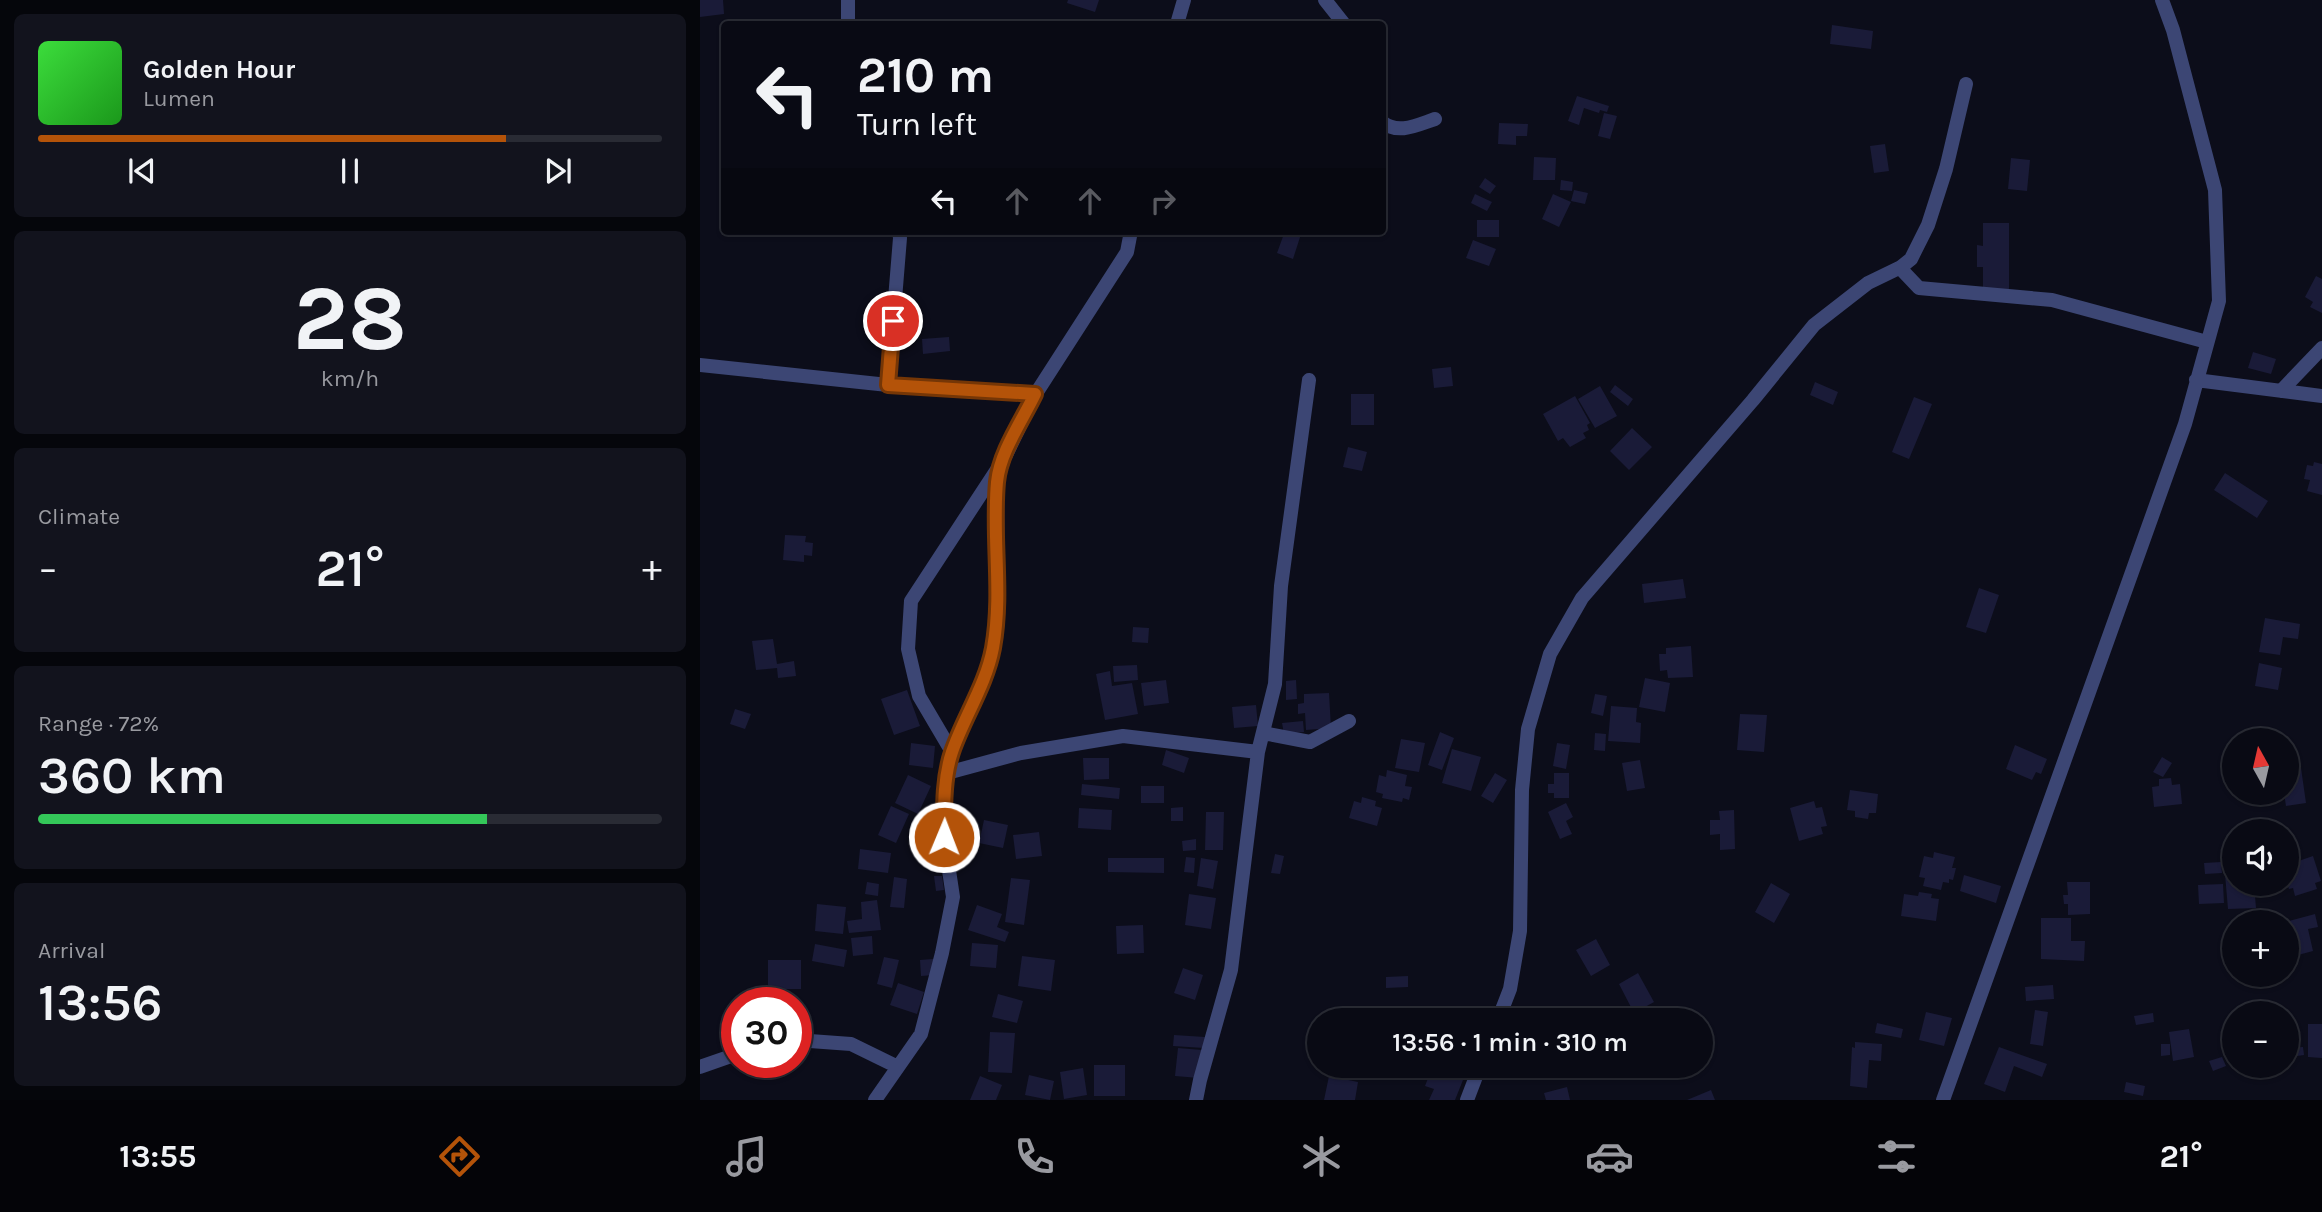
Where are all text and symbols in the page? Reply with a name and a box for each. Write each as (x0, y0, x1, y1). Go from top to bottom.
text: 210 m (857, 47, 994, 104)
icon: left (742, 49, 833, 140)
text: Golden Hour (143, 54, 295, 85)
text: Lumen (143, 85, 215, 112)
text: Turn left (857, 106, 977, 143)
icon: previous (123, 152, 161, 190)
icon: pause (331, 152, 369, 190)
icon: next (539, 152, 577, 190)
icon: left (925, 182, 963, 220)
icon: ahead (998, 182, 1036, 220)
icon: ahead (1071, 182, 1109, 220)
icon: right (1144, 182, 1182, 220)
text: 28 (293, 266, 407, 372)
pin (863, 291, 923, 351)
icon: arrive (874, 302, 912, 340)
text: km/h (321, 365, 379, 392)
text: Climate (38, 503, 120, 530)
text: 21° (316, 538, 384, 599)
text: − (38, 546, 58, 591)
text: + (642, 546, 662, 591)
text: Range · 72% (38, 710, 159, 737)
north arrow (2222, 728, 2300, 805)
map controls (2222, 728, 2299, 1078)
text: 360 km (38, 745, 226, 806)
position arrow (907, 800, 981, 874)
button: sound (2222, 819, 2299, 896)
button: + (2222, 910, 2299, 987)
text: Arrival (38, 937, 105, 964)
text: 13:56 (38, 972, 163, 1033)
speed limit sign: 30 (721, 987, 812, 1078)
button: − (2222, 1001, 2299, 1078)
text: 13:56 · 1 min · 310 m (1392, 1027, 1628, 1058)
icon: directions (435, 1132, 484, 1181)
icon: music (722, 1132, 771, 1181)
icon: phone (1010, 1132, 1059, 1181)
icon: climate (1297, 1132, 1346, 1181)
icon: car (1585, 1132, 1634, 1181)
icon: filters (1872, 1132, 1921, 1181)
text: 13:55 (119, 1138, 196, 1175)
text: 21° (2159, 1138, 2203, 1175)

